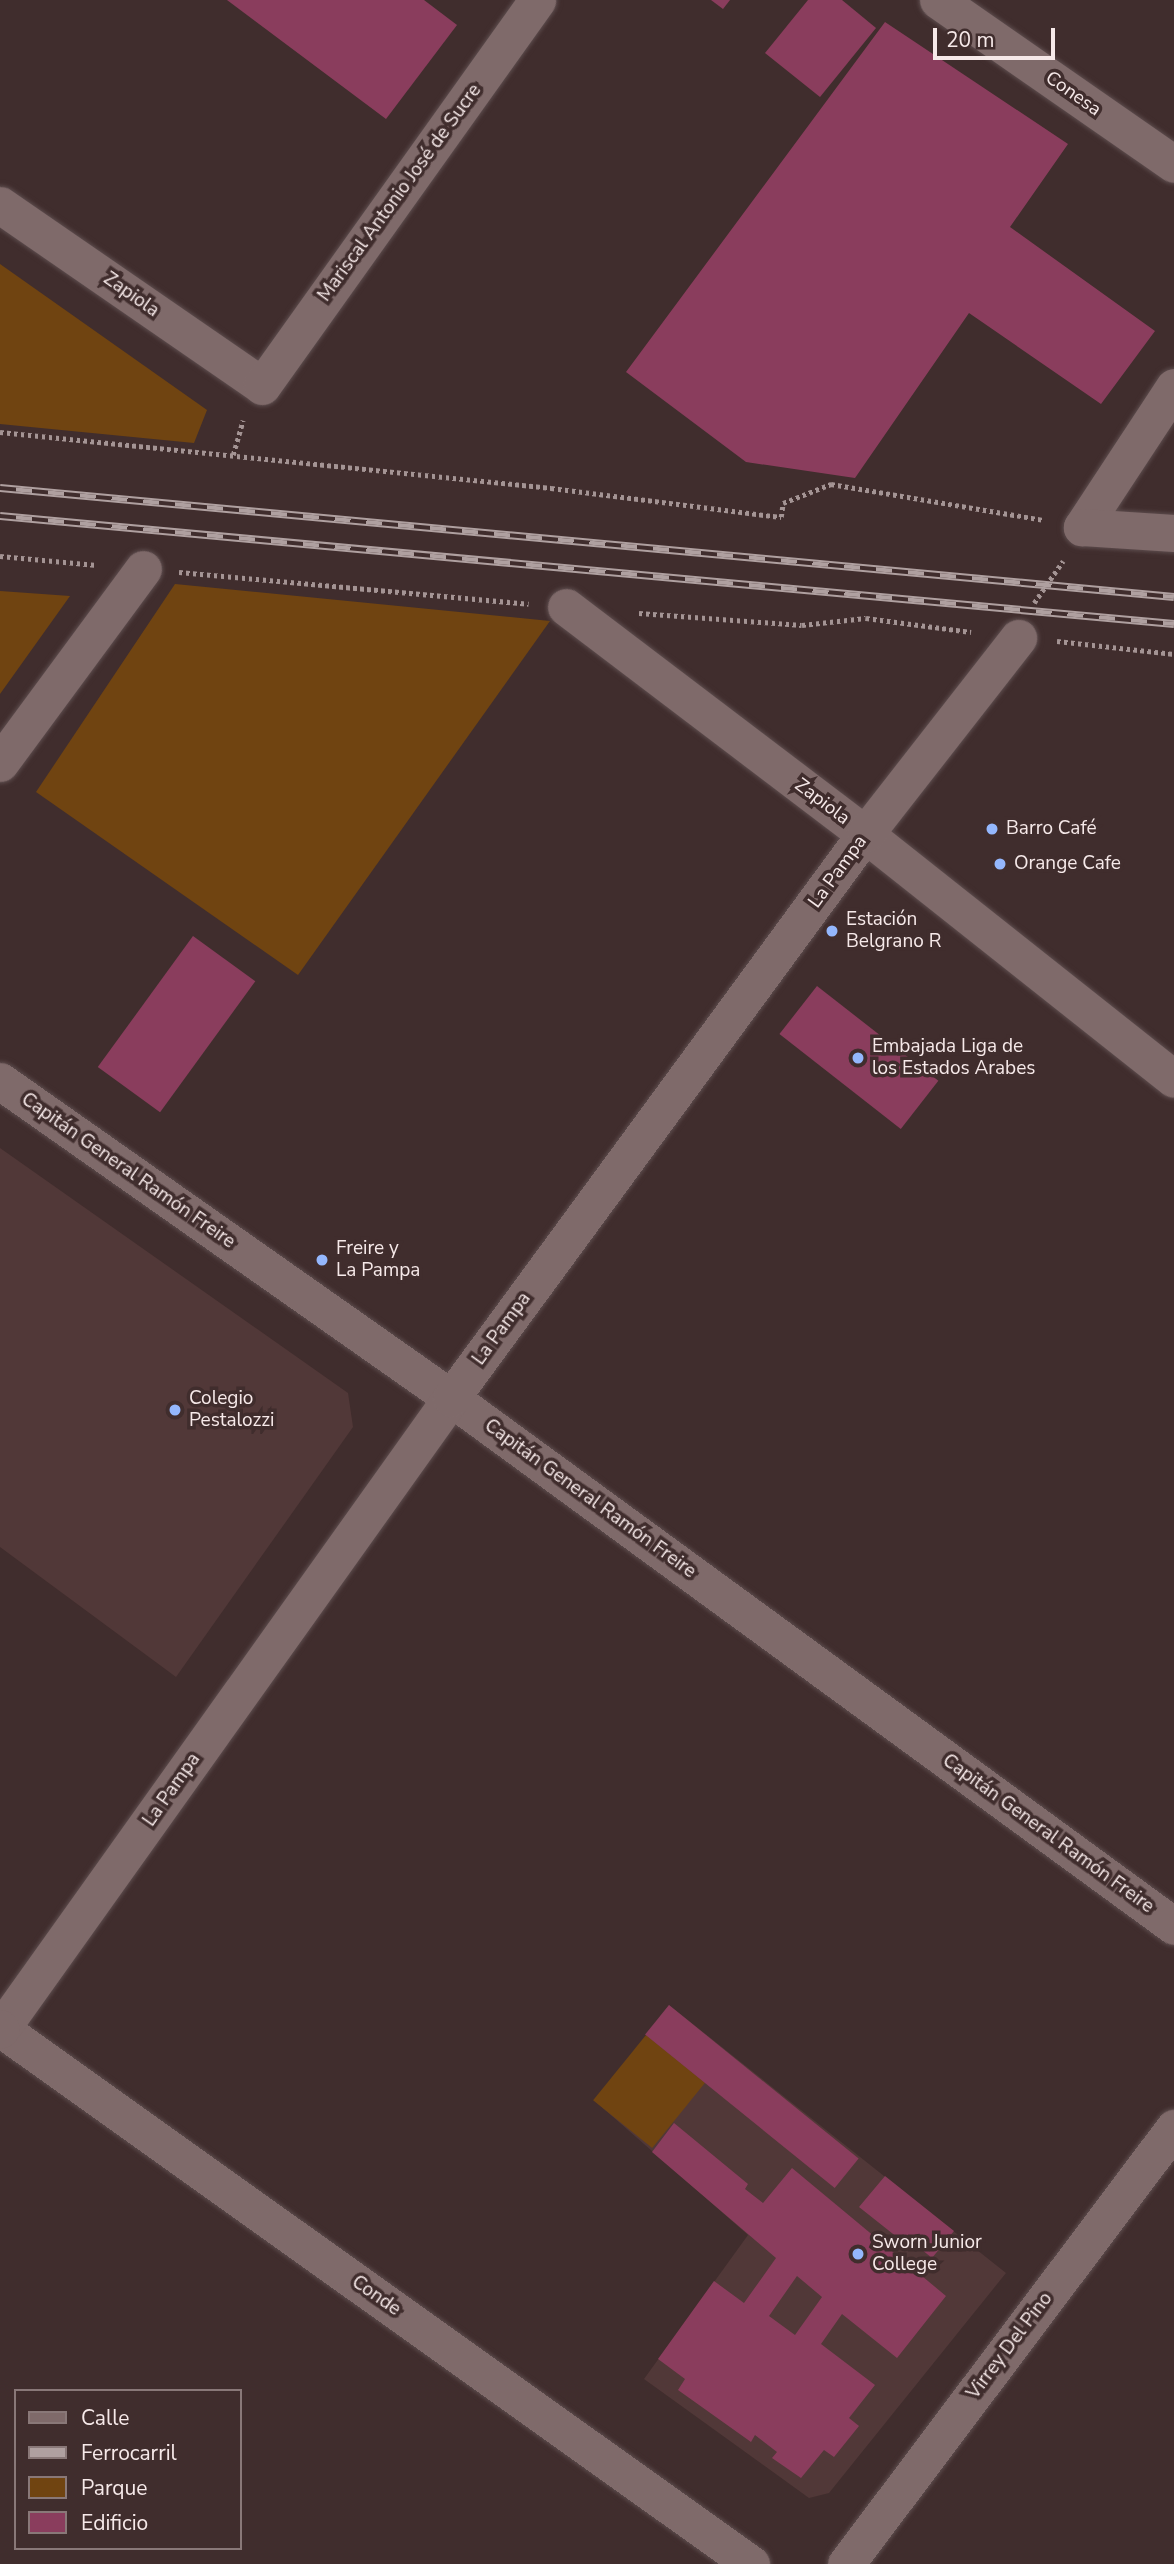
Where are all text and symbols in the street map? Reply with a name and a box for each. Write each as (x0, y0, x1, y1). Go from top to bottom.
scale bar (936, 14, 1058, 58)
text: 20 m (946, 26, 995, 54)
street label: Conesa (1041, 67, 1105, 121)
street label: Mariscal Antonio José de Sucre (313, 80, 487, 306)
street label: Zapiola (99, 268, 163, 322)
street label: Zapiola (790, 774, 854, 830)
place label: Barro Café (1006, 818, 1097, 840)
marker: Barro Café (984, 821, 1000, 837)
street label: La Pampa (804, 831, 872, 913)
place label: Orange Cafe (1014, 853, 1121, 875)
marker: Orange Cafe (992, 856, 1008, 872)
place label: Estación Belgrano R (846, 909, 941, 953)
marker: Estación Belgrano R (824, 923, 840, 939)
place label: Embajada Liga de los Estados Arabes (872, 1036, 1035, 1080)
marker: Embajada Liga de los Estados Arabes (850, 1050, 866, 1066)
street label: Capitán General Ramón Freire (17, 1088, 239, 1254)
place label: Freire y La Pampa (336, 1238, 420, 1282)
marker: Freire y La Pampa (314, 1252, 330, 1268)
street label: La Pampa (468, 1288, 536, 1370)
place label: Colegio Pestalozzi (189, 1388, 274, 1432)
marker: Colegio Pestalozzi (167, 1402, 183, 1418)
street label: Capitán General Ramón Freire (480, 1415, 700, 1583)
street label: La Pampa (138, 1749, 206, 1831)
street label: Capitán General Ramón Freire (938, 1750, 1158, 1918)
place label: Sworn Junior College (872, 2232, 982, 2276)
marker: Sworn Junior College (850, 2246, 866, 2262)
street label: Conde (347, 2271, 405, 2321)
street label: Virrey Del Pino (962, 2288, 1058, 2404)
legend (14, 2389, 242, 2550)
text: Calle (81, 2404, 129, 2432)
text: Ferrocarril (81, 2439, 177, 2467)
text: Parque (81, 2474, 148, 2502)
text: Edificio (81, 2509, 148, 2537)

